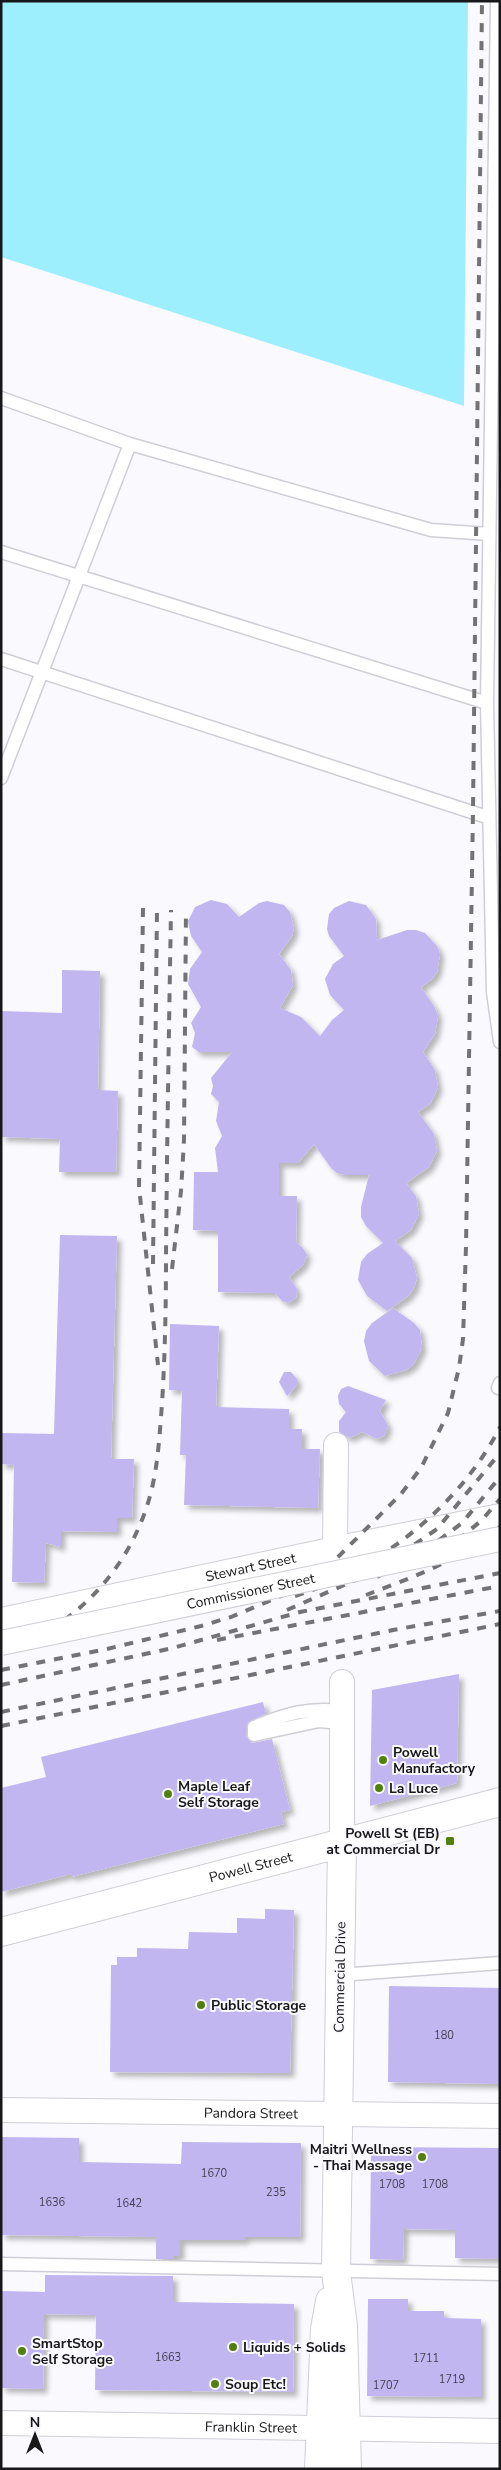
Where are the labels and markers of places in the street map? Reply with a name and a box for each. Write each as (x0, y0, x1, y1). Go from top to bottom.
place label: Powell Manufactory (393, 1743, 476, 1778)
marker: Powell Manufactory (377, 1754, 389, 1766)
place label: Maple Leaf Self Storage (178, 1777, 259, 1812)
place label: La Luce (389, 1779, 439, 1798)
marker: La Luce (373, 1782, 385, 1794)
marker: Maple Leaf Self Storage (162, 1788, 174, 1800)
place label: Powell St (EB) at Commercial Dr (326, 1824, 441, 1859)
marker: Powell St (EB) at Commercial Dr (444, 1835, 456, 1847)
place label: Public Storage (211, 1996, 307, 2015)
marker: Public Storage (195, 1999, 207, 2011)
place label: Maitri Wellness - Thai Massage (310, 2140, 412, 2175)
marker: Maitri Wellness - Thai Massage (416, 2151, 428, 2163)
place label: SmartStop Self Storage (32, 2334, 113, 2369)
place label: Liquids + Solids (243, 2338, 346, 2357)
marker: Liquids + Solids (227, 2341, 239, 2353)
marker: SmartStop Self Storage (16, 2345, 28, 2357)
place label: Soup Etc! (225, 2375, 286, 2394)
marker: Soup Etc! (209, 2378, 221, 2390)

